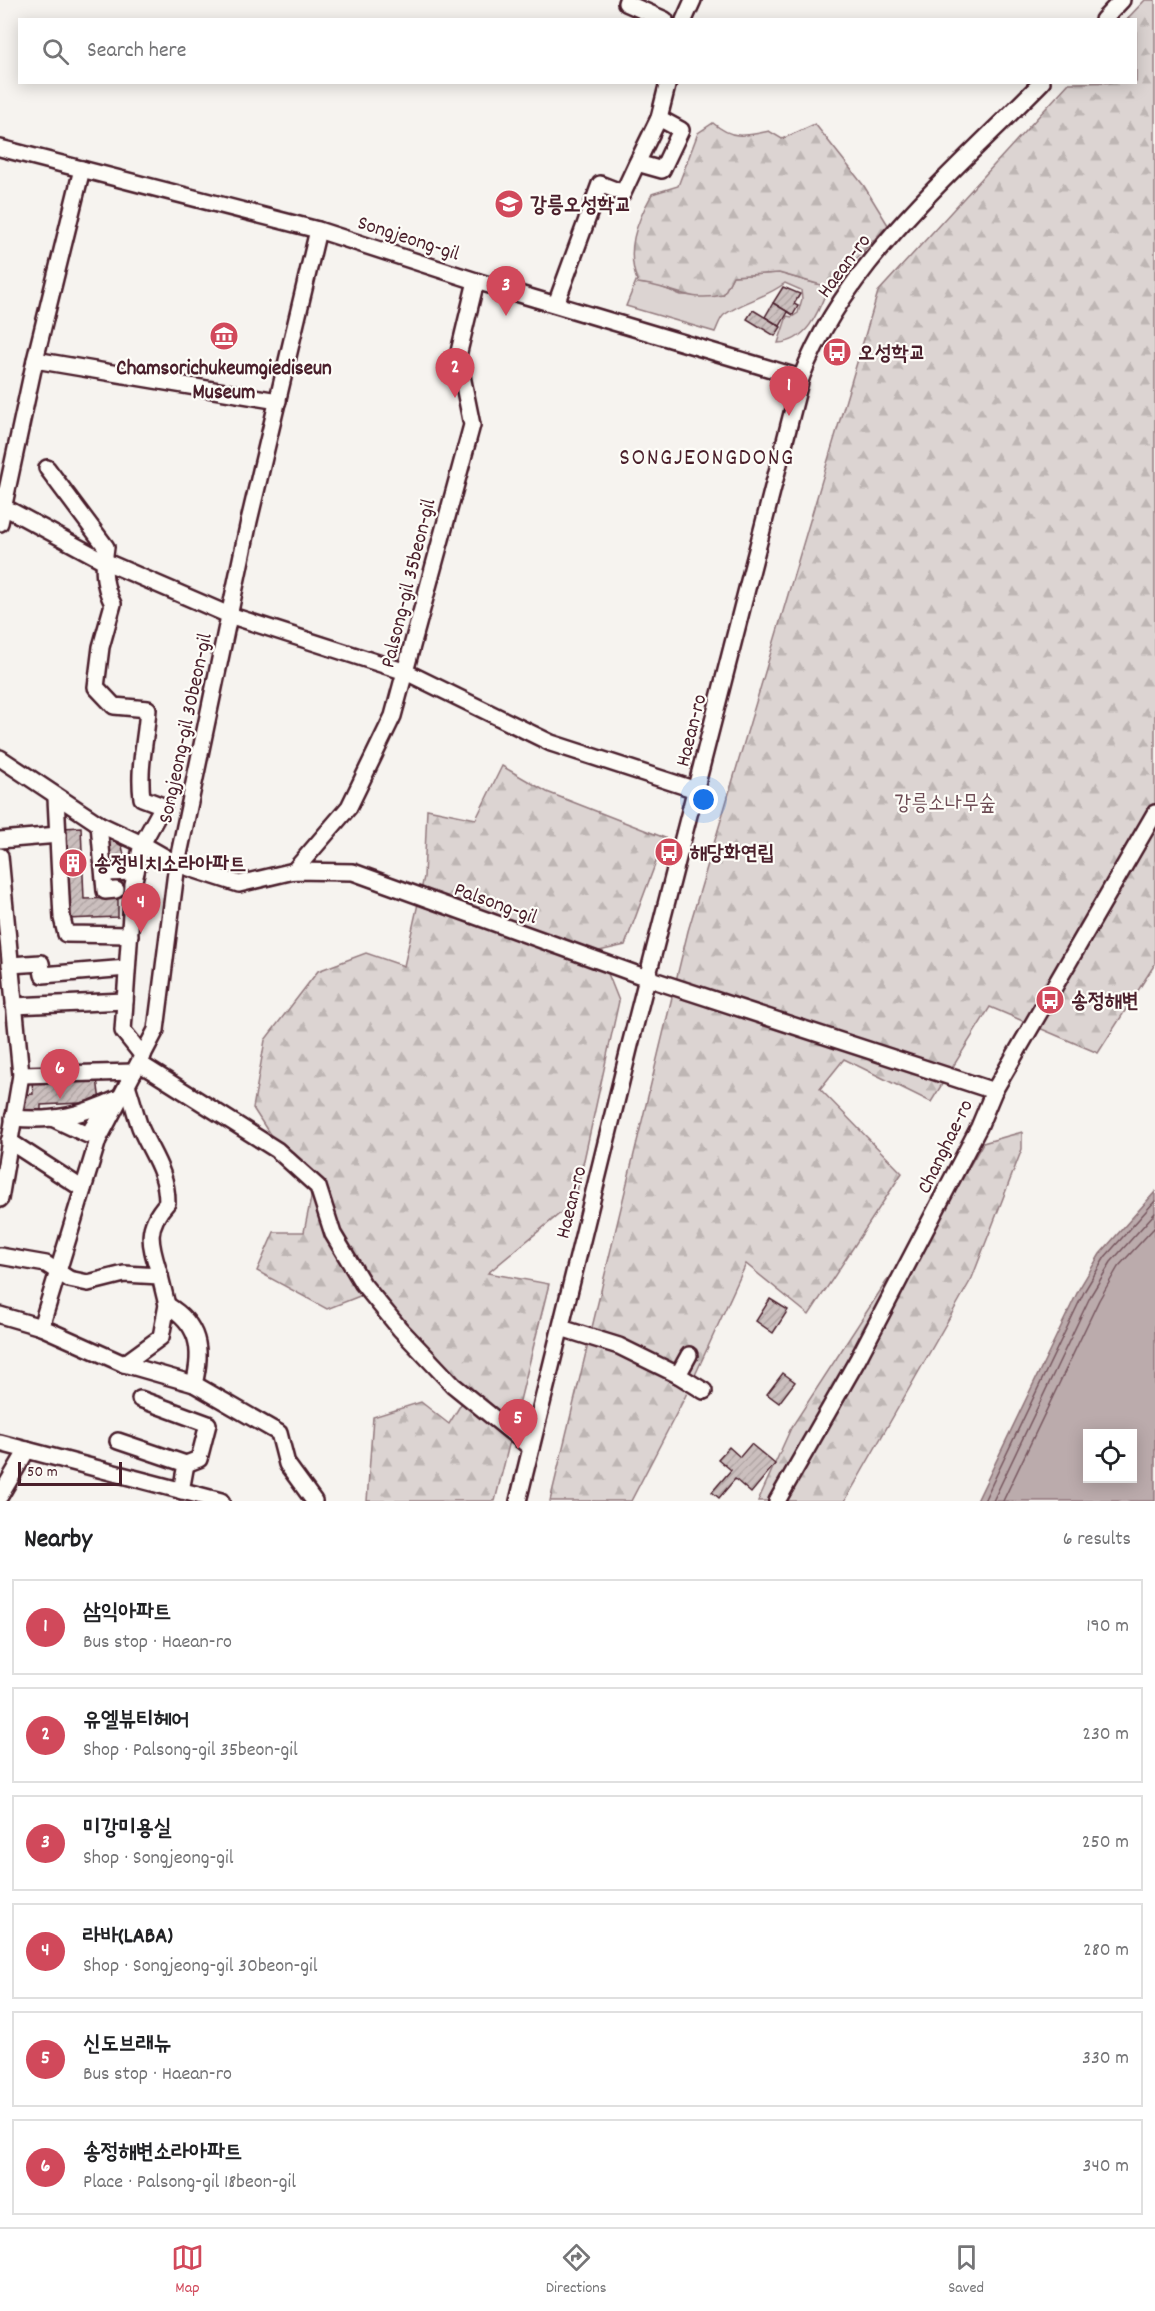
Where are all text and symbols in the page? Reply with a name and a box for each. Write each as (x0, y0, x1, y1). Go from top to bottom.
search box (18, 18, 1137, 84)
icon: search (39, 35, 72, 68)
text: Search here (87, 36, 186, 67)
school or university icon: 강릉오성학교 (493, 188, 525, 220)
place label: 강릉오성학교 (530, 192, 631, 222)
street label: Songjeong-gil (353, 209, 463, 270)
street label: Haean-ro (811, 228, 880, 305)
pin: 3 (486, 266, 526, 316)
museum icon: Chamsorichukeumgiediseun Museum (208, 320, 240, 352)
bus stop icon: 오성학교 (821, 336, 853, 368)
place label: 오성학교 (858, 340, 926, 370)
pin: 2 (436, 348, 474, 398)
place label: Chamsorichukeumgiediseun Museum (116, 355, 332, 409)
pin: 1 (770, 366, 808, 416)
district label: SONGJEONGDONG (619, 442, 795, 476)
street label: Palsong-gil 35beon-gil (374, 496, 445, 671)
street label: Songjeong-gil 30beon-gil (152, 631, 222, 827)
street label: Haean-ro (669, 691, 716, 770)
your location (689, 785, 718, 814)
park label: 강릉소나무숲 (894, 790, 996, 820)
bus stop icon: 해당화연립 (653, 836, 685, 868)
place label: 해당화연립 (689, 840, 775, 870)
building icon: 송정비치소라아파트 (57, 847, 89, 879)
place label: 송정비치소라아파트 (94, 851, 246, 881)
street label: Palsong-gil (449, 876, 541, 934)
pin: 4 (122, 884, 160, 933)
bus stop icon: 송정해변 (1034, 984, 1066, 1016)
place label: 송정해변 (1071, 988, 1139, 1018)
pin: 6 (40, 1050, 80, 1099)
street label: Changhae-ro (911, 1095, 982, 1200)
street label: Haean-ro (549, 1163, 596, 1242)
pin: 5 (498, 1400, 538, 1449)
map controls (1083, 1429, 1137, 1483)
button: locate (1083, 1429, 1137, 1483)
scale bar (18, 1459, 122, 1486)
text: 50 m (27, 1461, 58, 1484)
text: Nearby (24, 1522, 92, 1559)
text: 6 results (1063, 1526, 1131, 1554)
text: 삼익아파트 (83, 1598, 172, 1629)
text: 1 (43, 1613, 48, 1641)
text: 190 m (1086, 1613, 1129, 1641)
text: Bus stop · Haean-ro (83, 1629, 232, 1657)
text: 유엘뷰티헤어 (83, 1706, 189, 1737)
text: 2 (41, 1721, 50, 1749)
text: 230 m (1082, 1721, 1129, 1749)
text: Shop · Palsong-gil 35beon-gil (83, 1737, 298, 1765)
text: 미강미용실 (83, 1814, 172, 1845)
text: 3 (41, 1829, 50, 1857)
text: 250 m (1082, 1829, 1129, 1857)
text: Shop · Songjeong-gil (83, 1845, 234, 1873)
text: 라바(LABA) (83, 1922, 173, 1953)
text: 4 (41, 1937, 50, 1965)
text: 280 m (1083, 1937, 1129, 1965)
text: Shop · Songjeong-gil 30beon-gil (83, 1953, 318, 1981)
text: 신도브래뉴 (83, 2030, 172, 2061)
text: 5 (41, 2045, 50, 2073)
text: 330 m (1082, 2045, 1129, 2073)
text: Bus stop · Haean-ro (83, 2061, 232, 2089)
text: 송정해변소라아파트 (83, 2138, 242, 2169)
text: 6 (41, 2153, 50, 2181)
text: 340 m (1083, 2153, 1129, 2181)
text: Place · Palsong-gil 18beon-gil (83, 2169, 296, 2197)
tab: Map (171, 2241, 204, 2300)
tab: Directions (546, 2241, 606, 2300)
tab: Saved (948, 2241, 984, 2300)

